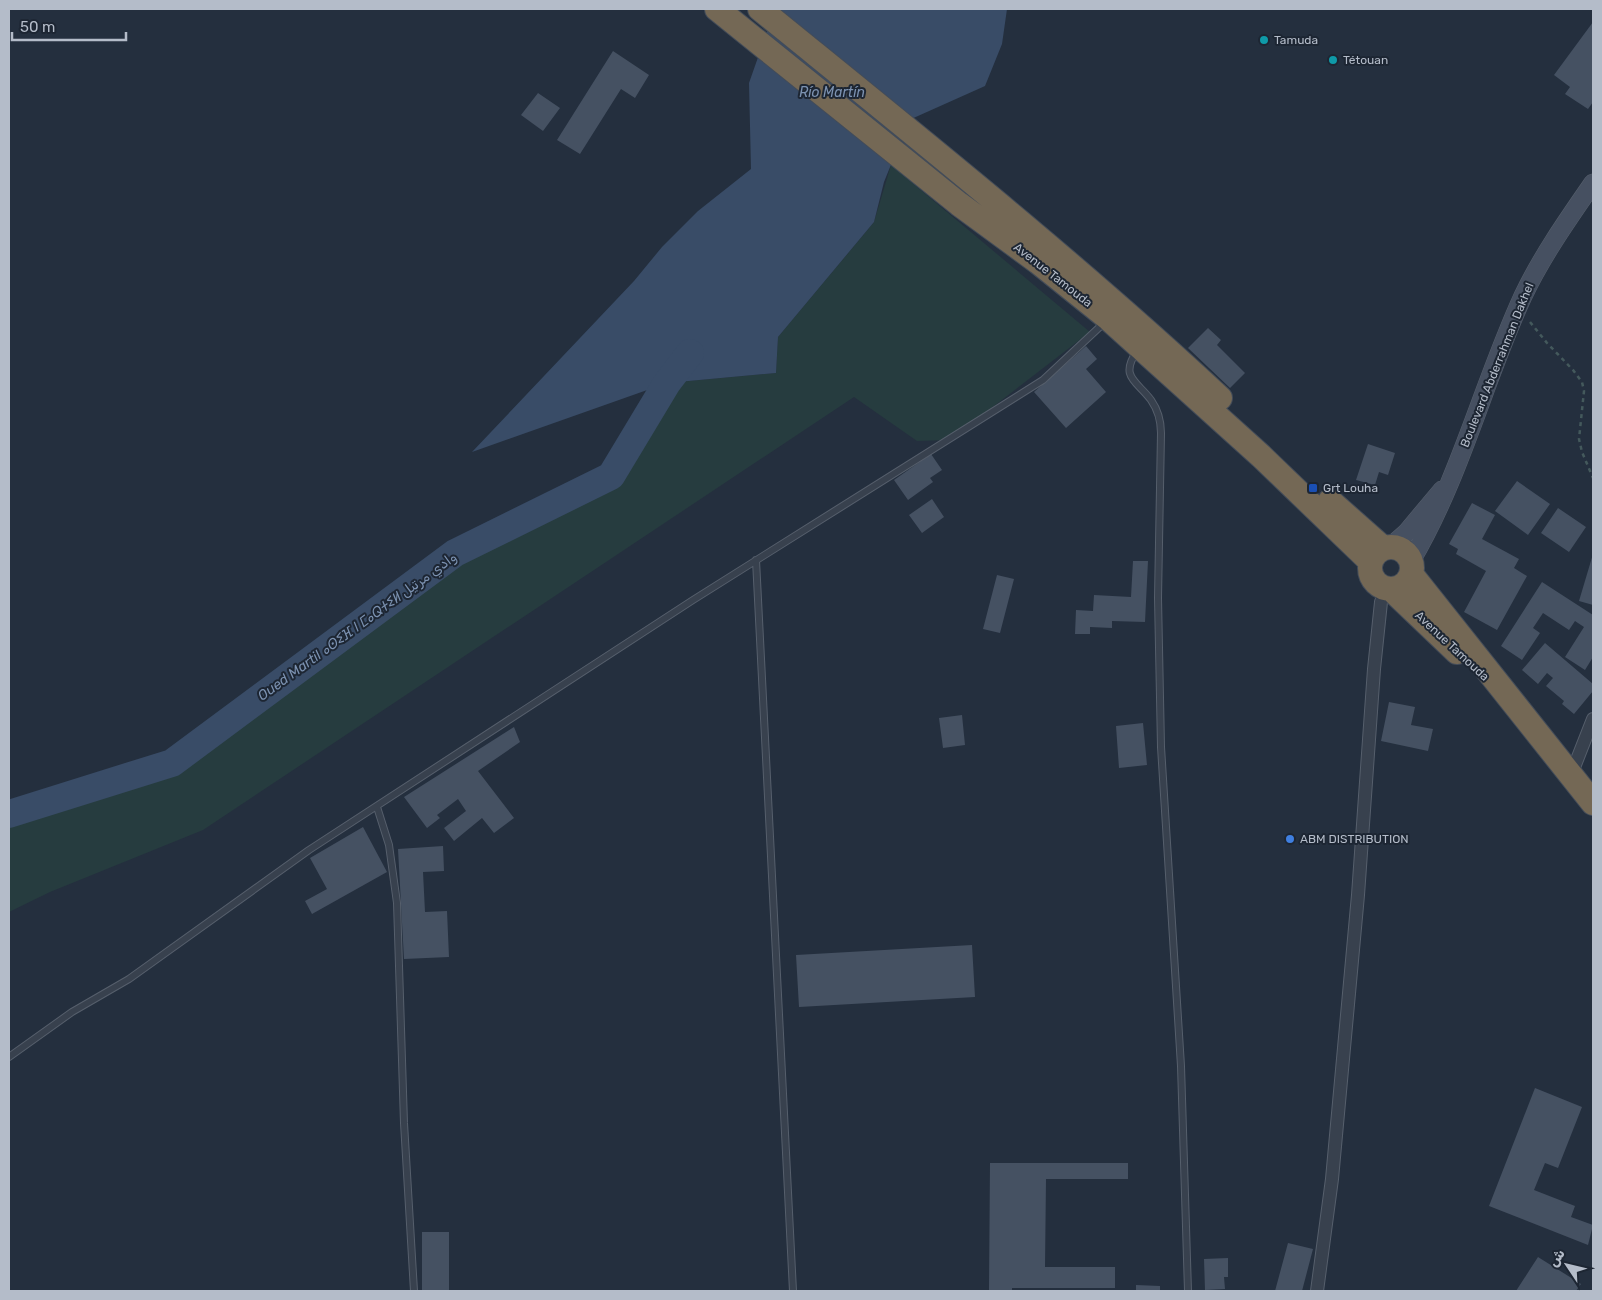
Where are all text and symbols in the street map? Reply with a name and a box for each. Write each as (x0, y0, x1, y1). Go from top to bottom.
scale bar (12, 10, 126, 42)
text: 50 m (20, 18, 55, 36)
place label: Tamuda (1274, 33, 1318, 47)
marker: Tamuda (1258, 34, 1270, 46)
place label: Tétouan (1343, 53, 1388, 67)
marker: Tétouan (1327, 54, 1339, 66)
water label: Río Martín (799, 84, 865, 101)
street label: Avenue Tamouda (1011, 240, 1095, 310)
street label: Boulevard Abderrahman Dakhel (1457, 281, 1537, 449)
place label: Grt Louha (1323, 481, 1378, 495)
marker: Grt Louha (1307, 482, 1319, 494)
water label: Oued Martil ⴰⵙⵉⴼ ⵏ ⵎⴰⵕⵜⵉⵍ وادي مرتيل (254, 548, 461, 705)
street label: Avenue Tamouda (1412, 608, 1492, 684)
place label: ABM DISTRIBUTION (1300, 832, 1409, 846)
marker: ABM DISTRIBUTION (1284, 833, 1296, 845)
north arrow (1542, 1240, 1592, 1290)
text: ش (1545, 1245, 1569, 1270)

